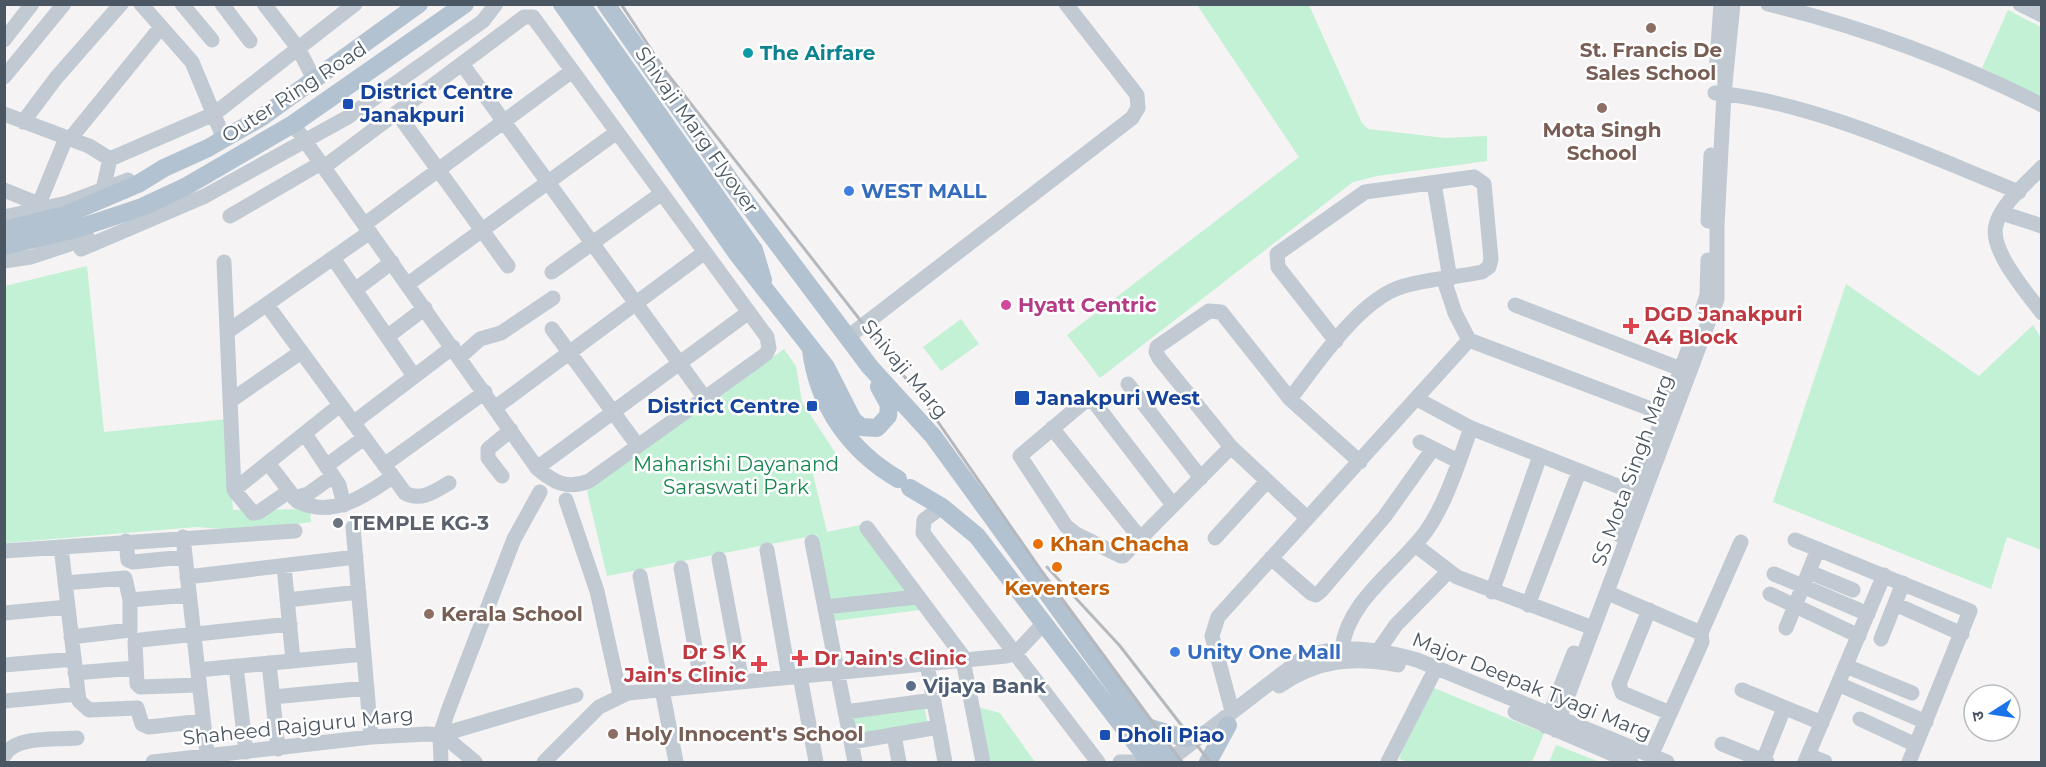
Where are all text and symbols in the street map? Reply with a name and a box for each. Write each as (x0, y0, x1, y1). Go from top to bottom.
marker: St. Francis De Sales School (1644, 21, 1658, 35)
street label: Outer Ring Road (217, 36, 371, 148)
place label: St. Francis De Sales School (1580, 38, 1722, 85)
place label: The Airfare (760, 41, 875, 65)
street label: Shivaji Marg Flyover (630, 42, 764, 218)
marker: The Airfare (741, 46, 755, 60)
place label: District Centre Janakpuri (359, 80, 513, 127)
marker: District Centre Janakpuri (341, 97, 355, 111)
marker: Mota Singh School (1595, 101, 1609, 115)
place label: Mota Singh School (1542, 118, 1662, 165)
place label: WEST MALL (861, 179, 987, 203)
marker: WEST MALL (842, 184, 856, 198)
place label: Hyatt Centric (1018, 293, 1157, 317)
marker: Hyatt Centric (999, 298, 1013, 312)
place label: DGD Janakpuri A4 Block (1643, 302, 1803, 349)
street label: Shivaji Marg (857, 315, 953, 423)
marker: DGD Janakpuri A4 Block (1622, 317, 1640, 335)
street label: SS Mota Singh Marg (1586, 371, 1678, 569)
place label: Janakpuri West (1035, 386, 1201, 410)
marker: Janakpuri West (1013, 389, 1031, 407)
place label: District Centre (647, 394, 800, 418)
marker: District Centre (805, 399, 819, 413)
park label: Maharishi Dayanand Saraswati Park (633, 452, 839, 499)
place label: TEMPLE KG-3 (350, 511, 489, 535)
marker: TEMPLE KG-3 (331, 516, 345, 530)
place label: Khan Chacha (1050, 532, 1189, 556)
marker: Khan Chacha (1031, 537, 1045, 551)
marker: Keventers (1050, 560, 1064, 574)
place label: Keventers (1004, 576, 1110, 600)
place label: Kerala School (441, 602, 583, 626)
marker: Kerala School (422, 607, 436, 621)
street label: Major Deepak Tyagi Marg (1409, 627, 1655, 745)
place label: Dr S K Jain's Clinic (623, 640, 747, 687)
place label: Unity One Mall (1187, 640, 1341, 664)
marker: Unity One Mall (1168, 645, 1182, 659)
place label: Dr Jain's Clinic (814, 646, 967, 670)
marker: Dr Jain's Clinic (791, 649, 809, 667)
marker: Dr S K Jain's Clinic (750, 655, 768, 673)
place label: Vijaya Bank (922, 674, 1047, 698)
marker: Vijaya Bank (904, 679, 918, 693)
north arrow (1962, 683, 2022, 743)
street label: Shaheed Rajguru Marg (181, 702, 415, 750)
text: उ (1967, 709, 1988, 723)
place label: Holy Innocent's School (625, 722, 864, 746)
place label: Dholi Piao (1117, 723, 1224, 747)
marker: Holy Innocent's School (606, 727, 620, 741)
marker: Dholi Piao (1098, 728, 1112, 742)

